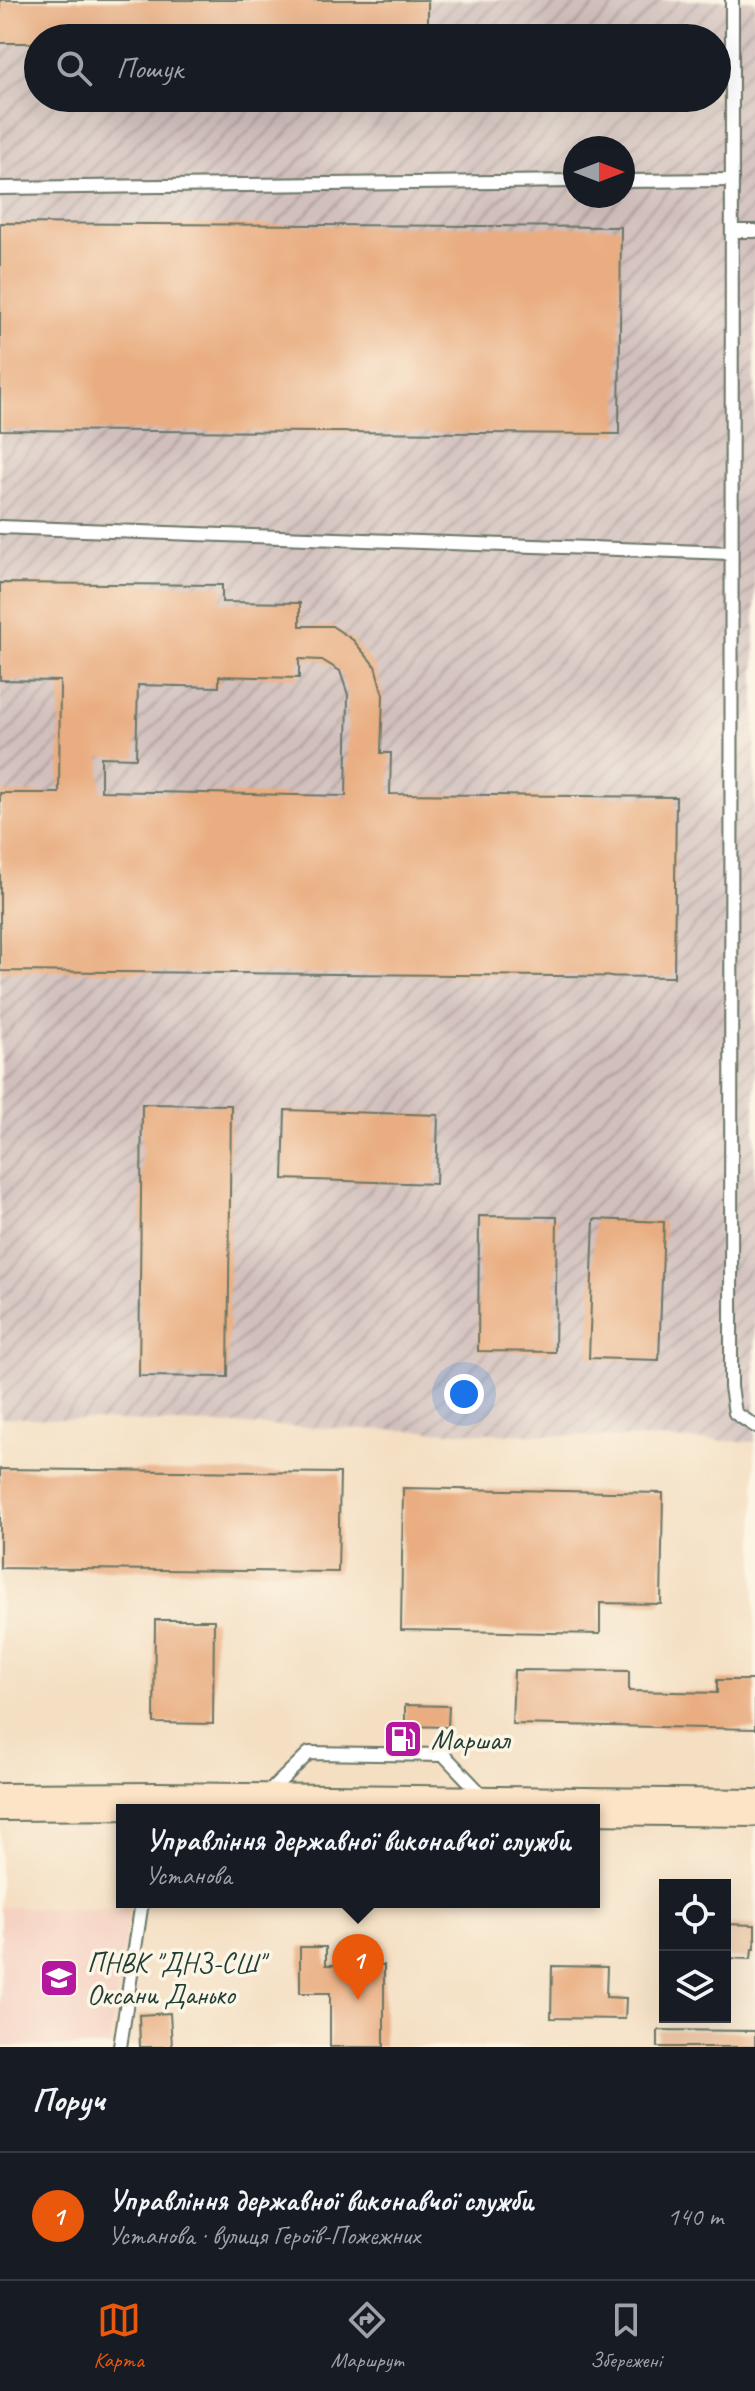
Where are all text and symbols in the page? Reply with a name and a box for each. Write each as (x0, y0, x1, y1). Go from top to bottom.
search box (24, 24, 731, 112)
icon: search (52, 46, 96, 90)
text: Пошук (116, 49, 183, 87)
north arrow (563, 136, 635, 208)
your location (444, 1374, 484, 1414)
fuel station icon: Маршал (382, 1718, 424, 1760)
place label: Маршал (431, 1722, 511, 1757)
popup (116, 1804, 600, 1908)
text: Управління державної виконавчої служби (145, 1821, 571, 1859)
text: Установа (145, 1859, 232, 1892)
map controls (659, 1879, 731, 2023)
button: locate (659, 1879, 731, 1951)
pin: 1 (332, 1934, 384, 2000)
place label: ПНВК "ДНЗ-СШ" Оксани Данько (87, 1945, 269, 2012)
button: layers (659, 1951, 731, 2023)
school or university icon: ПНВК "ДНЗ-СШ" Оксани Данько (38, 1957, 80, 1999)
text: Поруч (32, 2078, 105, 2121)
text: Управління державної виконавчої служби (108, 2181, 534, 2219)
text: 1 (52, 2200, 64, 2233)
text: 140 m (667, 2200, 723, 2233)
text: Установа · вулиця Героїв-Пожежних (108, 2219, 420, 2252)
tab: Карта (93, 2298, 144, 2374)
tab: Маршрут (331, 2298, 403, 2374)
tab: Збережені (590, 2298, 662, 2374)

